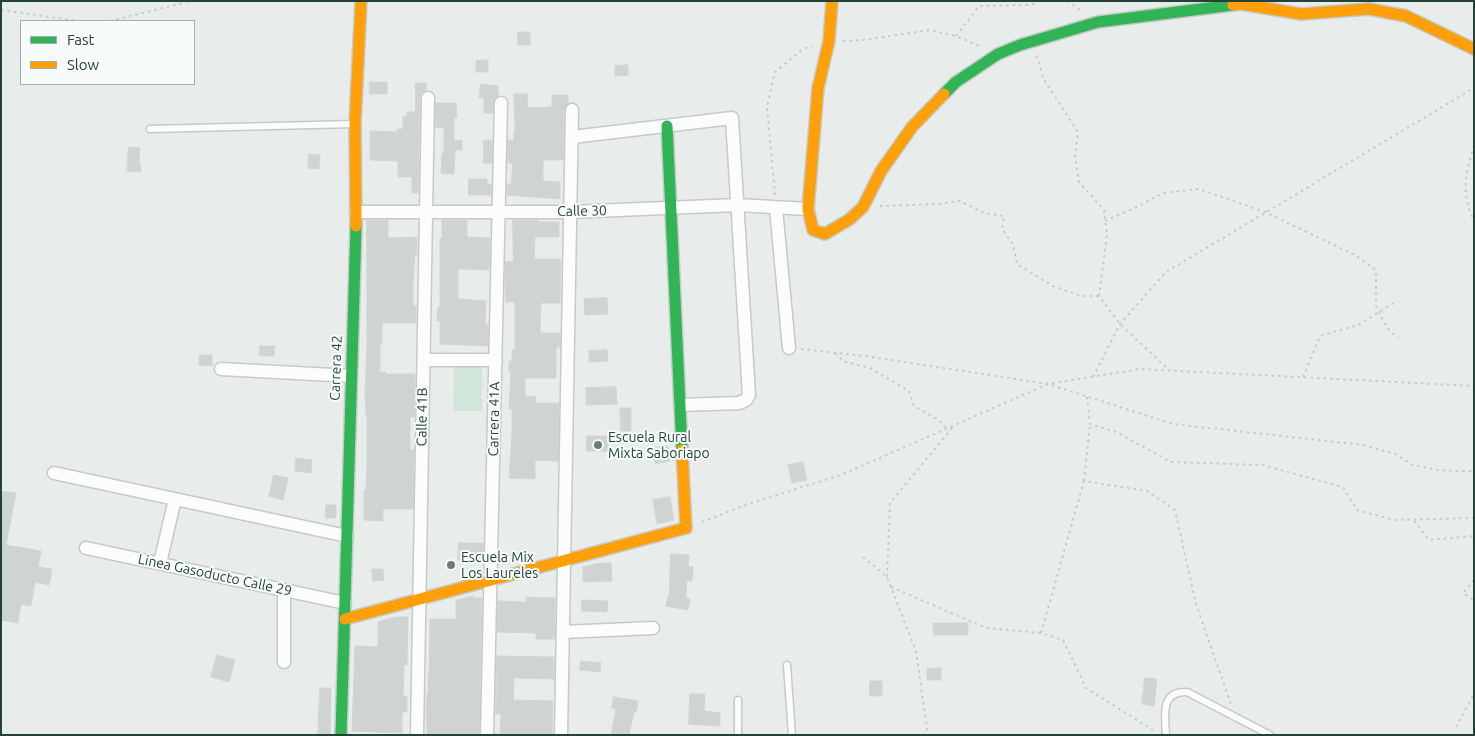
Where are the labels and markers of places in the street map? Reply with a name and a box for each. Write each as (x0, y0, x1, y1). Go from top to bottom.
place label: Escuela Rural Mixta Saboriapo (608, 429, 710, 462)
marker: Escuela Rural Mixta Saboriapo (592, 439, 604, 451)
place label: Escuela Mix Los Laureles (461, 549, 538, 582)
marker: Escuela Mix Los Laureles (445, 559, 457, 571)

